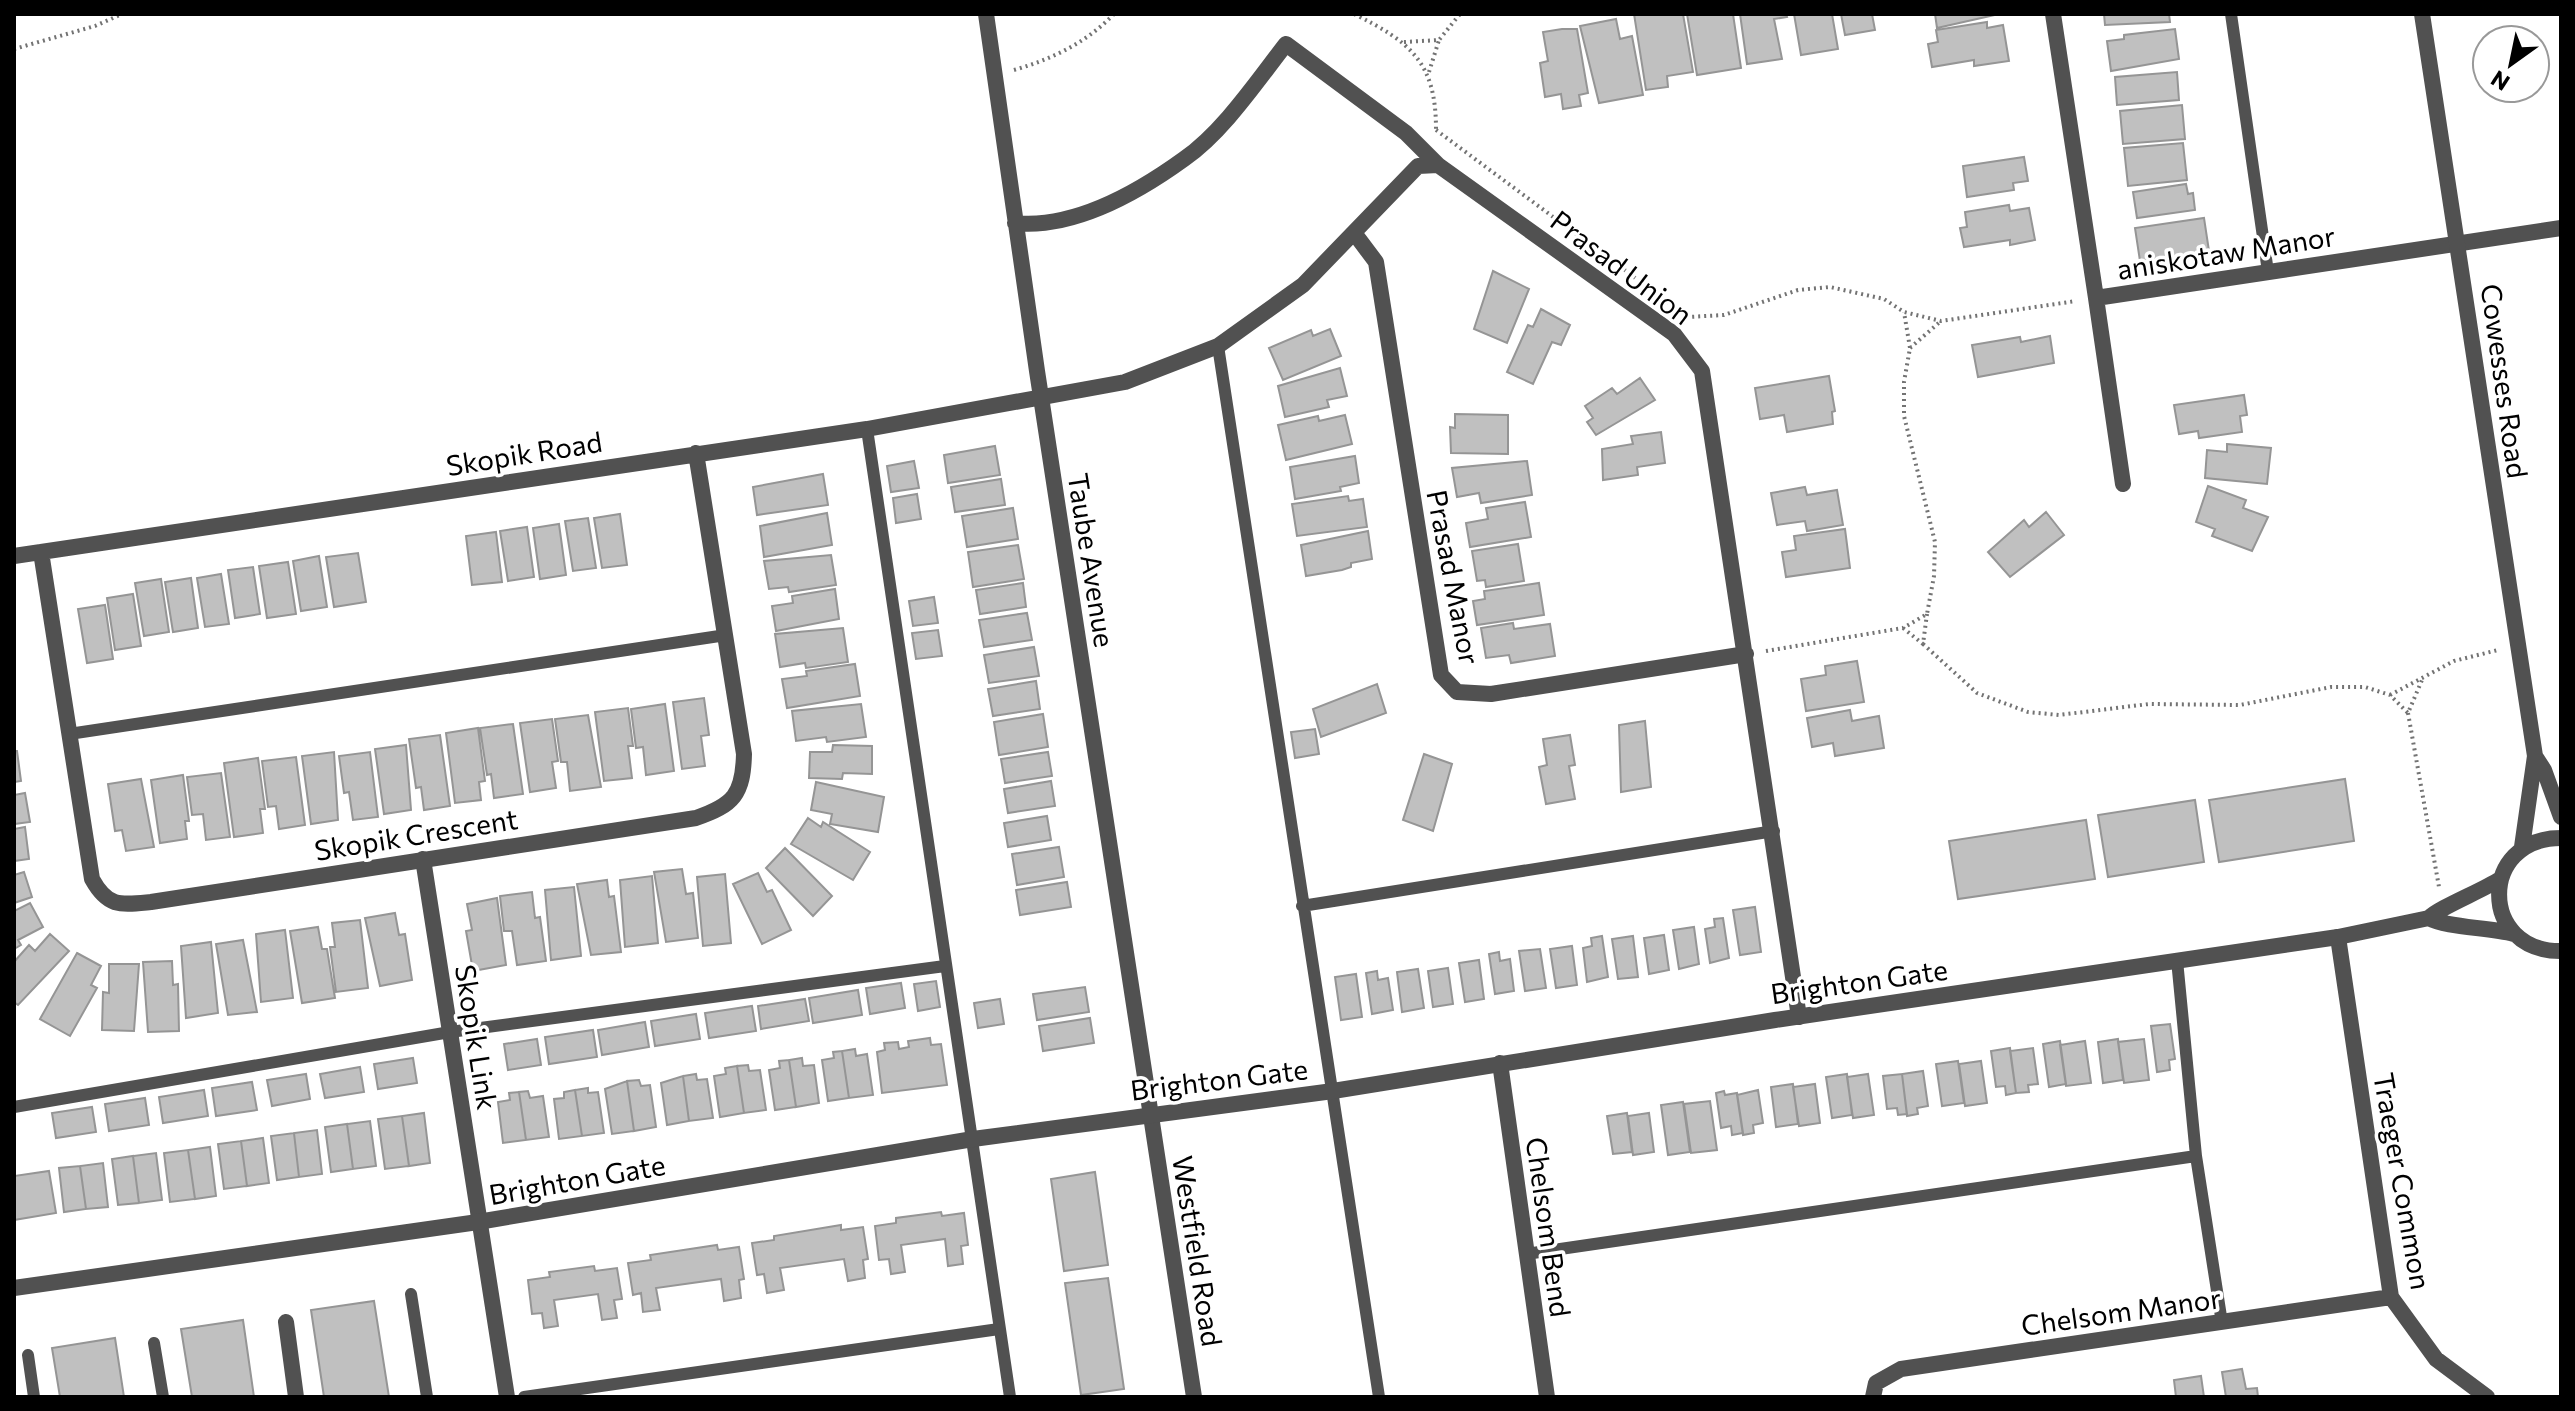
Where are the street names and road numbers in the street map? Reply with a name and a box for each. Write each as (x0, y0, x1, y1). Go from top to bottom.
street label: Prasad Union (1544, 203, 1700, 331)
street label: aniskotaw Manor (2114, 218, 2338, 286)
street label: Cowesses Road (2475, 282, 2535, 480)
street label: Skopik Road (444, 424, 604, 482)
street label: Taube Avenue (1061, 470, 1123, 650)
street label: Prasad Manor (1420, 487, 1488, 667)
street label: Skopik Crescent (312, 801, 520, 867)
street label: Brighton Gate (1768, 952, 1950, 1010)
street label: Skopik Link (449, 962, 505, 1112)
street label: Brighton Gate (1128, 1051, 1310, 1107)
street label: Traeger Common (2367, 1070, 2439, 1292)
street label: Chelsom Bend (1520, 1135, 1578, 1319)
street label: Brighton Gate (486, 1147, 668, 1211)
street label: Westfield Road (1166, 1153, 1230, 1349)
street label: Chelsom Manor (2019, 1280, 2223, 1342)

